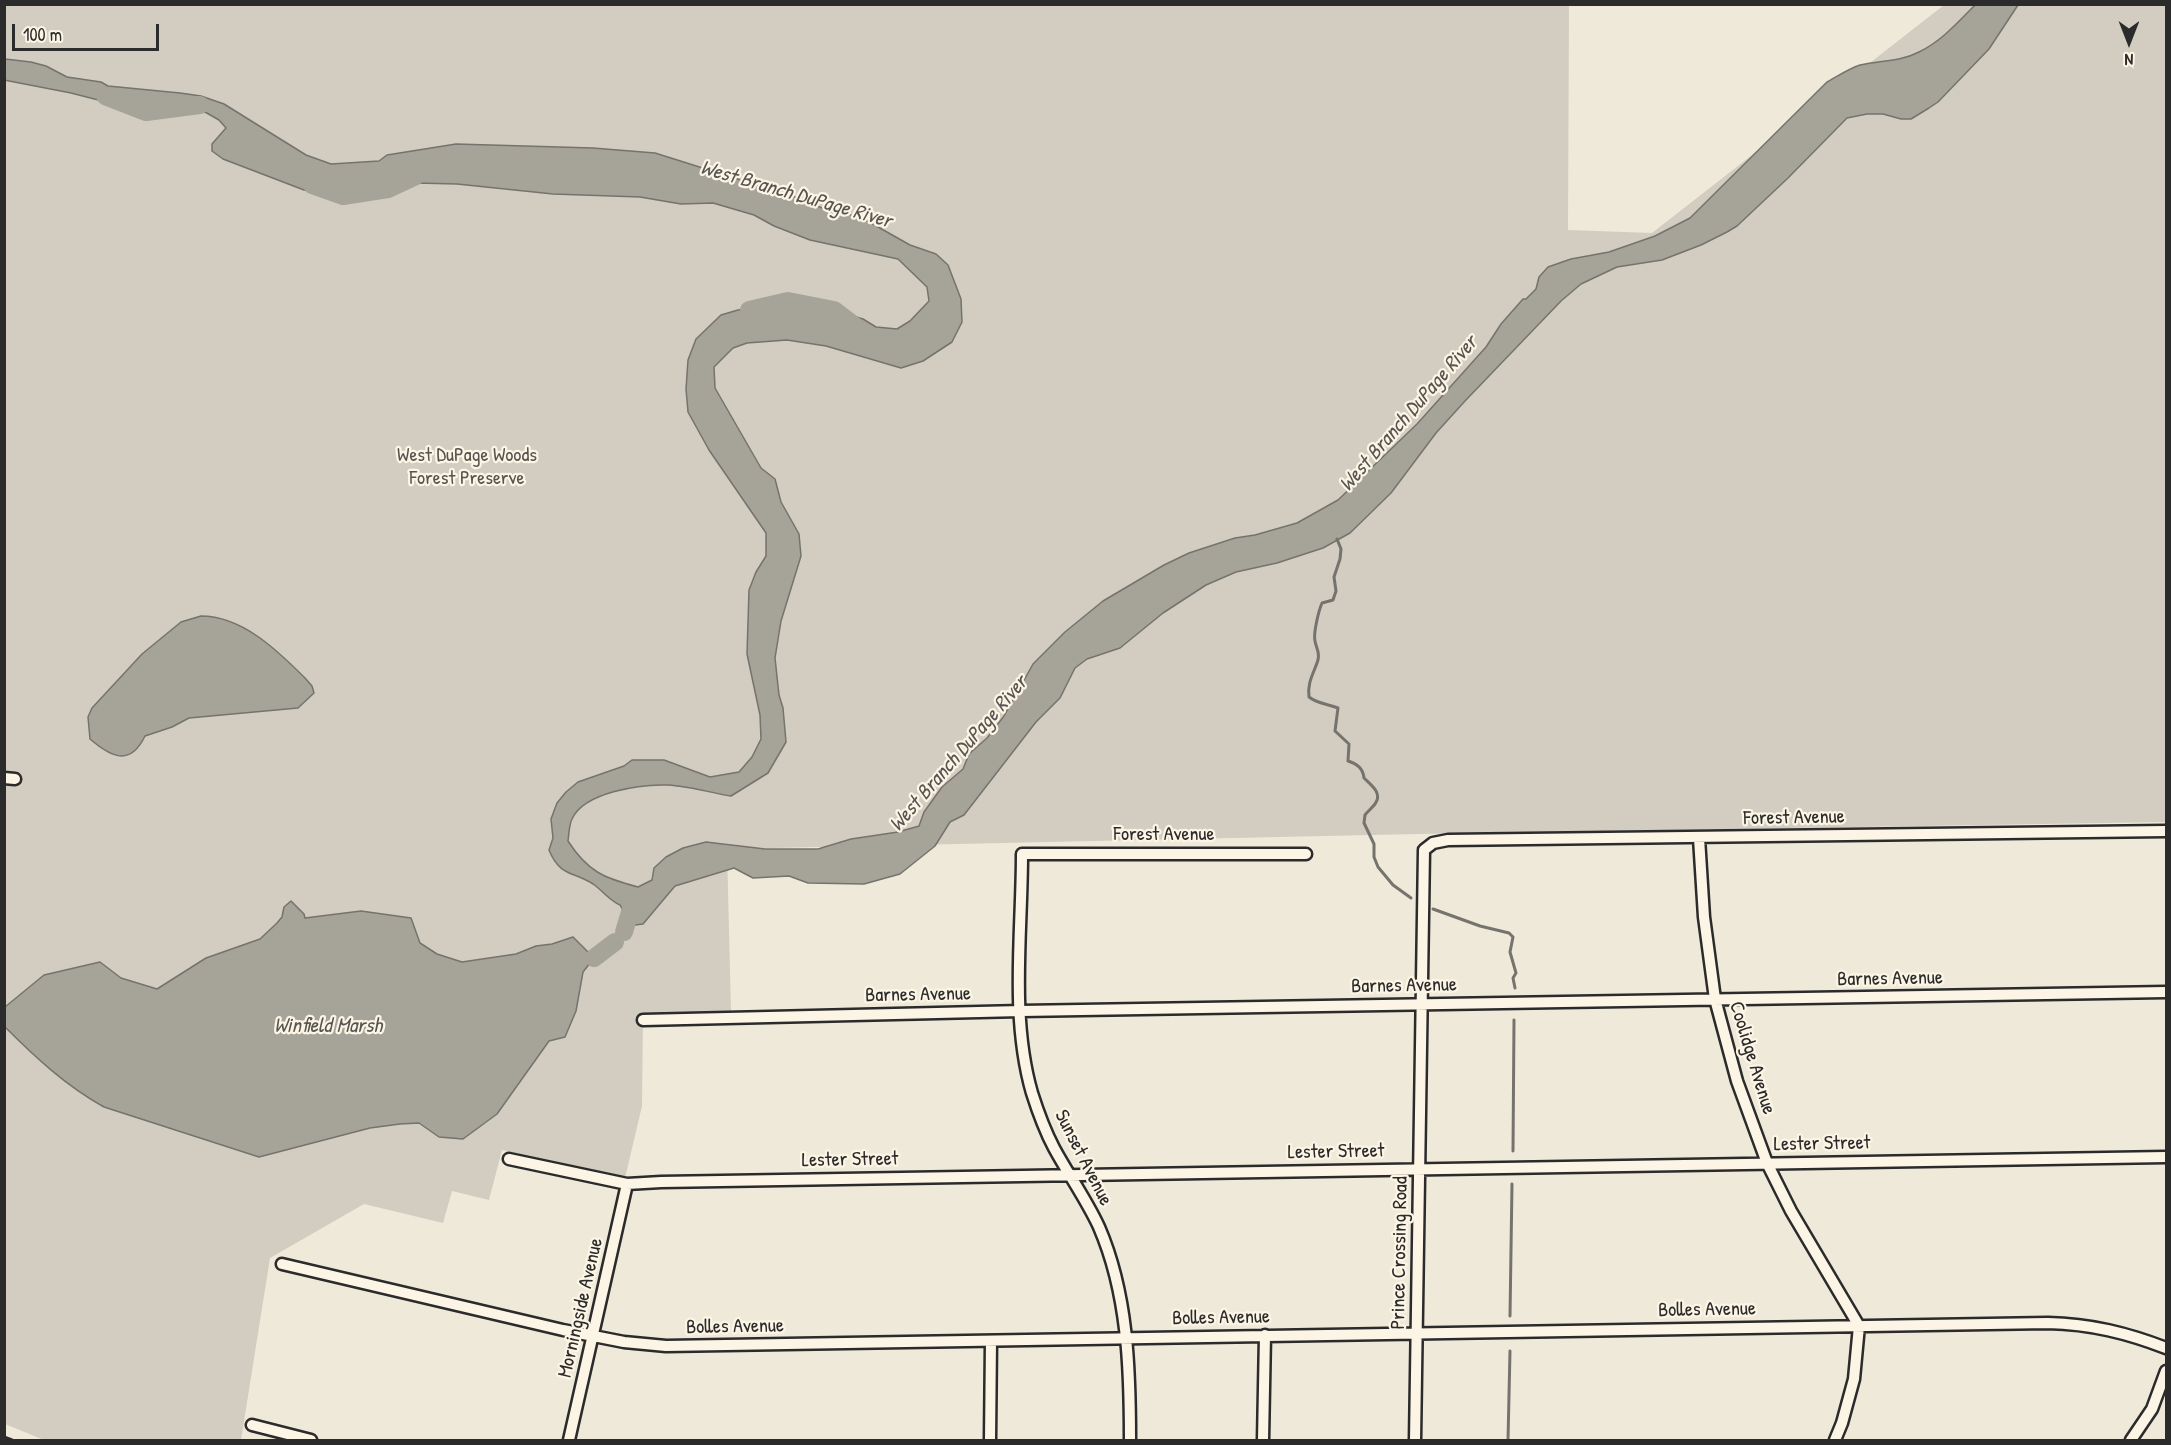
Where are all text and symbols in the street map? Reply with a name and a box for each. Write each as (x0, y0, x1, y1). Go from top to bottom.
scale bar (15, 12, 162, 50)
north arrow (2099, 12, 2159, 72)
text: 100 m (23, 22, 62, 47)
text: N (2125, 49, 2133, 71)
water label: West Branch DuPage River (697, 156, 895, 234)
water label: West Branch DuPage River (1335, 331, 1483, 497)
park label: West DuPage Woods Forest Preserve (397, 444, 537, 491)
water label: West Branch DuPage River (885, 671, 1033, 837)
street label: Forest Avenue (1743, 805, 1845, 831)
street label: Forest Avenue (1113, 823, 1215, 847)
street label: Barnes Avenue (1837, 966, 1943, 992)
street label: Barnes Avenue (1351, 973, 1457, 999)
street label: Barnes Avenue (865, 982, 971, 1008)
street label: Coolidge Avenue (1723, 999, 1781, 1117)
water label: Winfield Marsh (274, 1013, 382, 1039)
street label: Sunset Avenue (1049, 1106, 1117, 1210)
street label: Lester Street (1773, 1131, 1871, 1157)
street label: Lester Street (1287, 1139, 1385, 1165)
street label: Lester Street (801, 1147, 899, 1173)
street label: Prince Crossing Road (1387, 1176, 1413, 1330)
street label: Morningside Avenue (553, 1236, 609, 1380)
street label: Bolles Avenue (1658, 1297, 1756, 1323)
street label: Bolles Avenue (1172, 1305, 1270, 1331)
street label: Bolles Avenue (686, 1314, 784, 1340)

